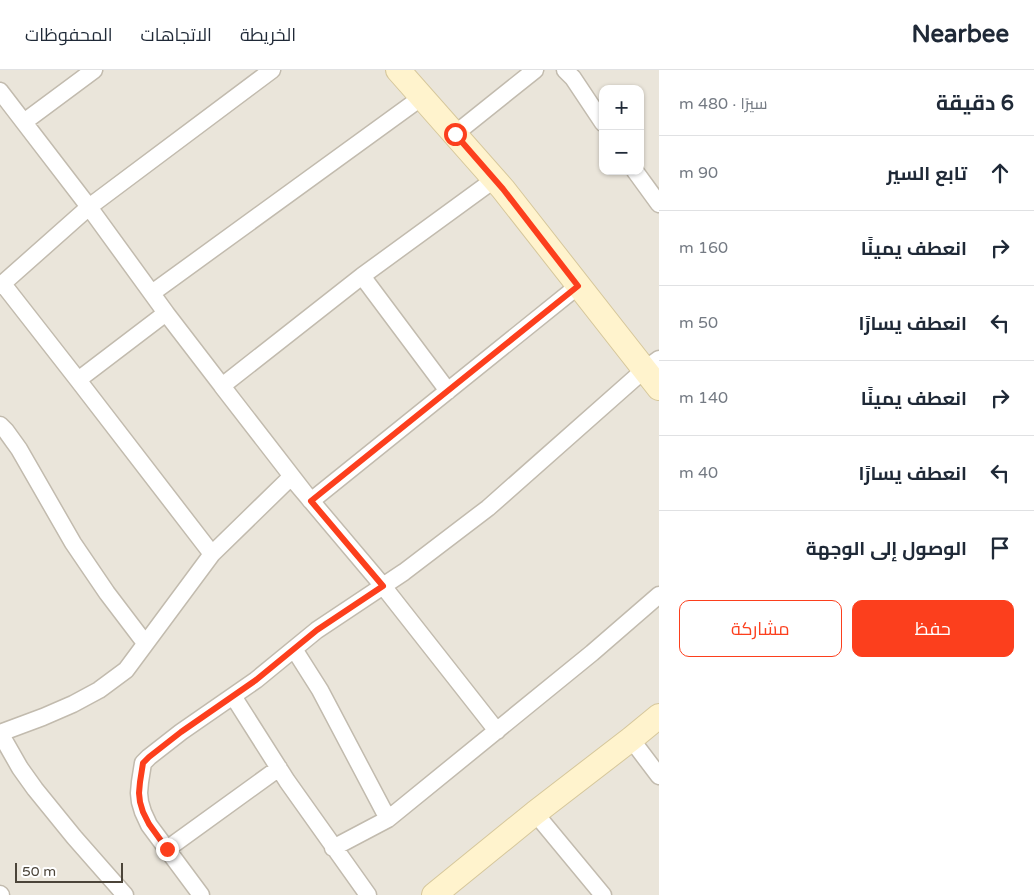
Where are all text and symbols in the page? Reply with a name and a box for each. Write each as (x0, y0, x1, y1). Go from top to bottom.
text: Nearbee (911, 20, 1009, 49)
text: المحفوظات (25, 24, 113, 46)
text: الاتجاهات (141, 24, 212, 46)
text: الخريطة (240, 24, 296, 46)
map controls (599, 85, 644, 175)
button: + (599, 85, 644, 130)
text: 6 دقيقة (936, 91, 1014, 116)
text: سيرًا · 480 m (679, 94, 768, 114)
route start (444, 123, 467, 146)
button: − (599, 130, 644, 175)
icon: ahead (986, 159, 1014, 187)
text: 90 m (679, 163, 718, 183)
text: تابع السير (887, 163, 967, 185)
icon: right (986, 234, 1014, 262)
text: 160 m (679, 238, 728, 258)
text: انعطف يمينًا (861, 238, 967, 260)
icon: left (986, 309, 1014, 337)
text: 50 m (679, 313, 718, 333)
text: انعطف يسارًا (858, 313, 967, 335)
icon: right (986, 384, 1014, 412)
text: 140 m (679, 388, 728, 408)
text: انعطف يمينًا (861, 388, 967, 410)
icon: left (986, 459, 1014, 487)
text: 40 m (679, 463, 718, 483)
text: انعطف يسارًا (858, 463, 967, 485)
icon: arrive (986, 534, 1014, 562)
text: الوصول إلى الوجهة (806, 538, 967, 560)
button: مشاركة (679, 600, 842, 657)
button: حفظ (852, 600, 1014, 657)
route end (156, 838, 179, 861)
scale bar (15, 860, 122, 883)
text: 50 m (22, 863, 56, 880)

